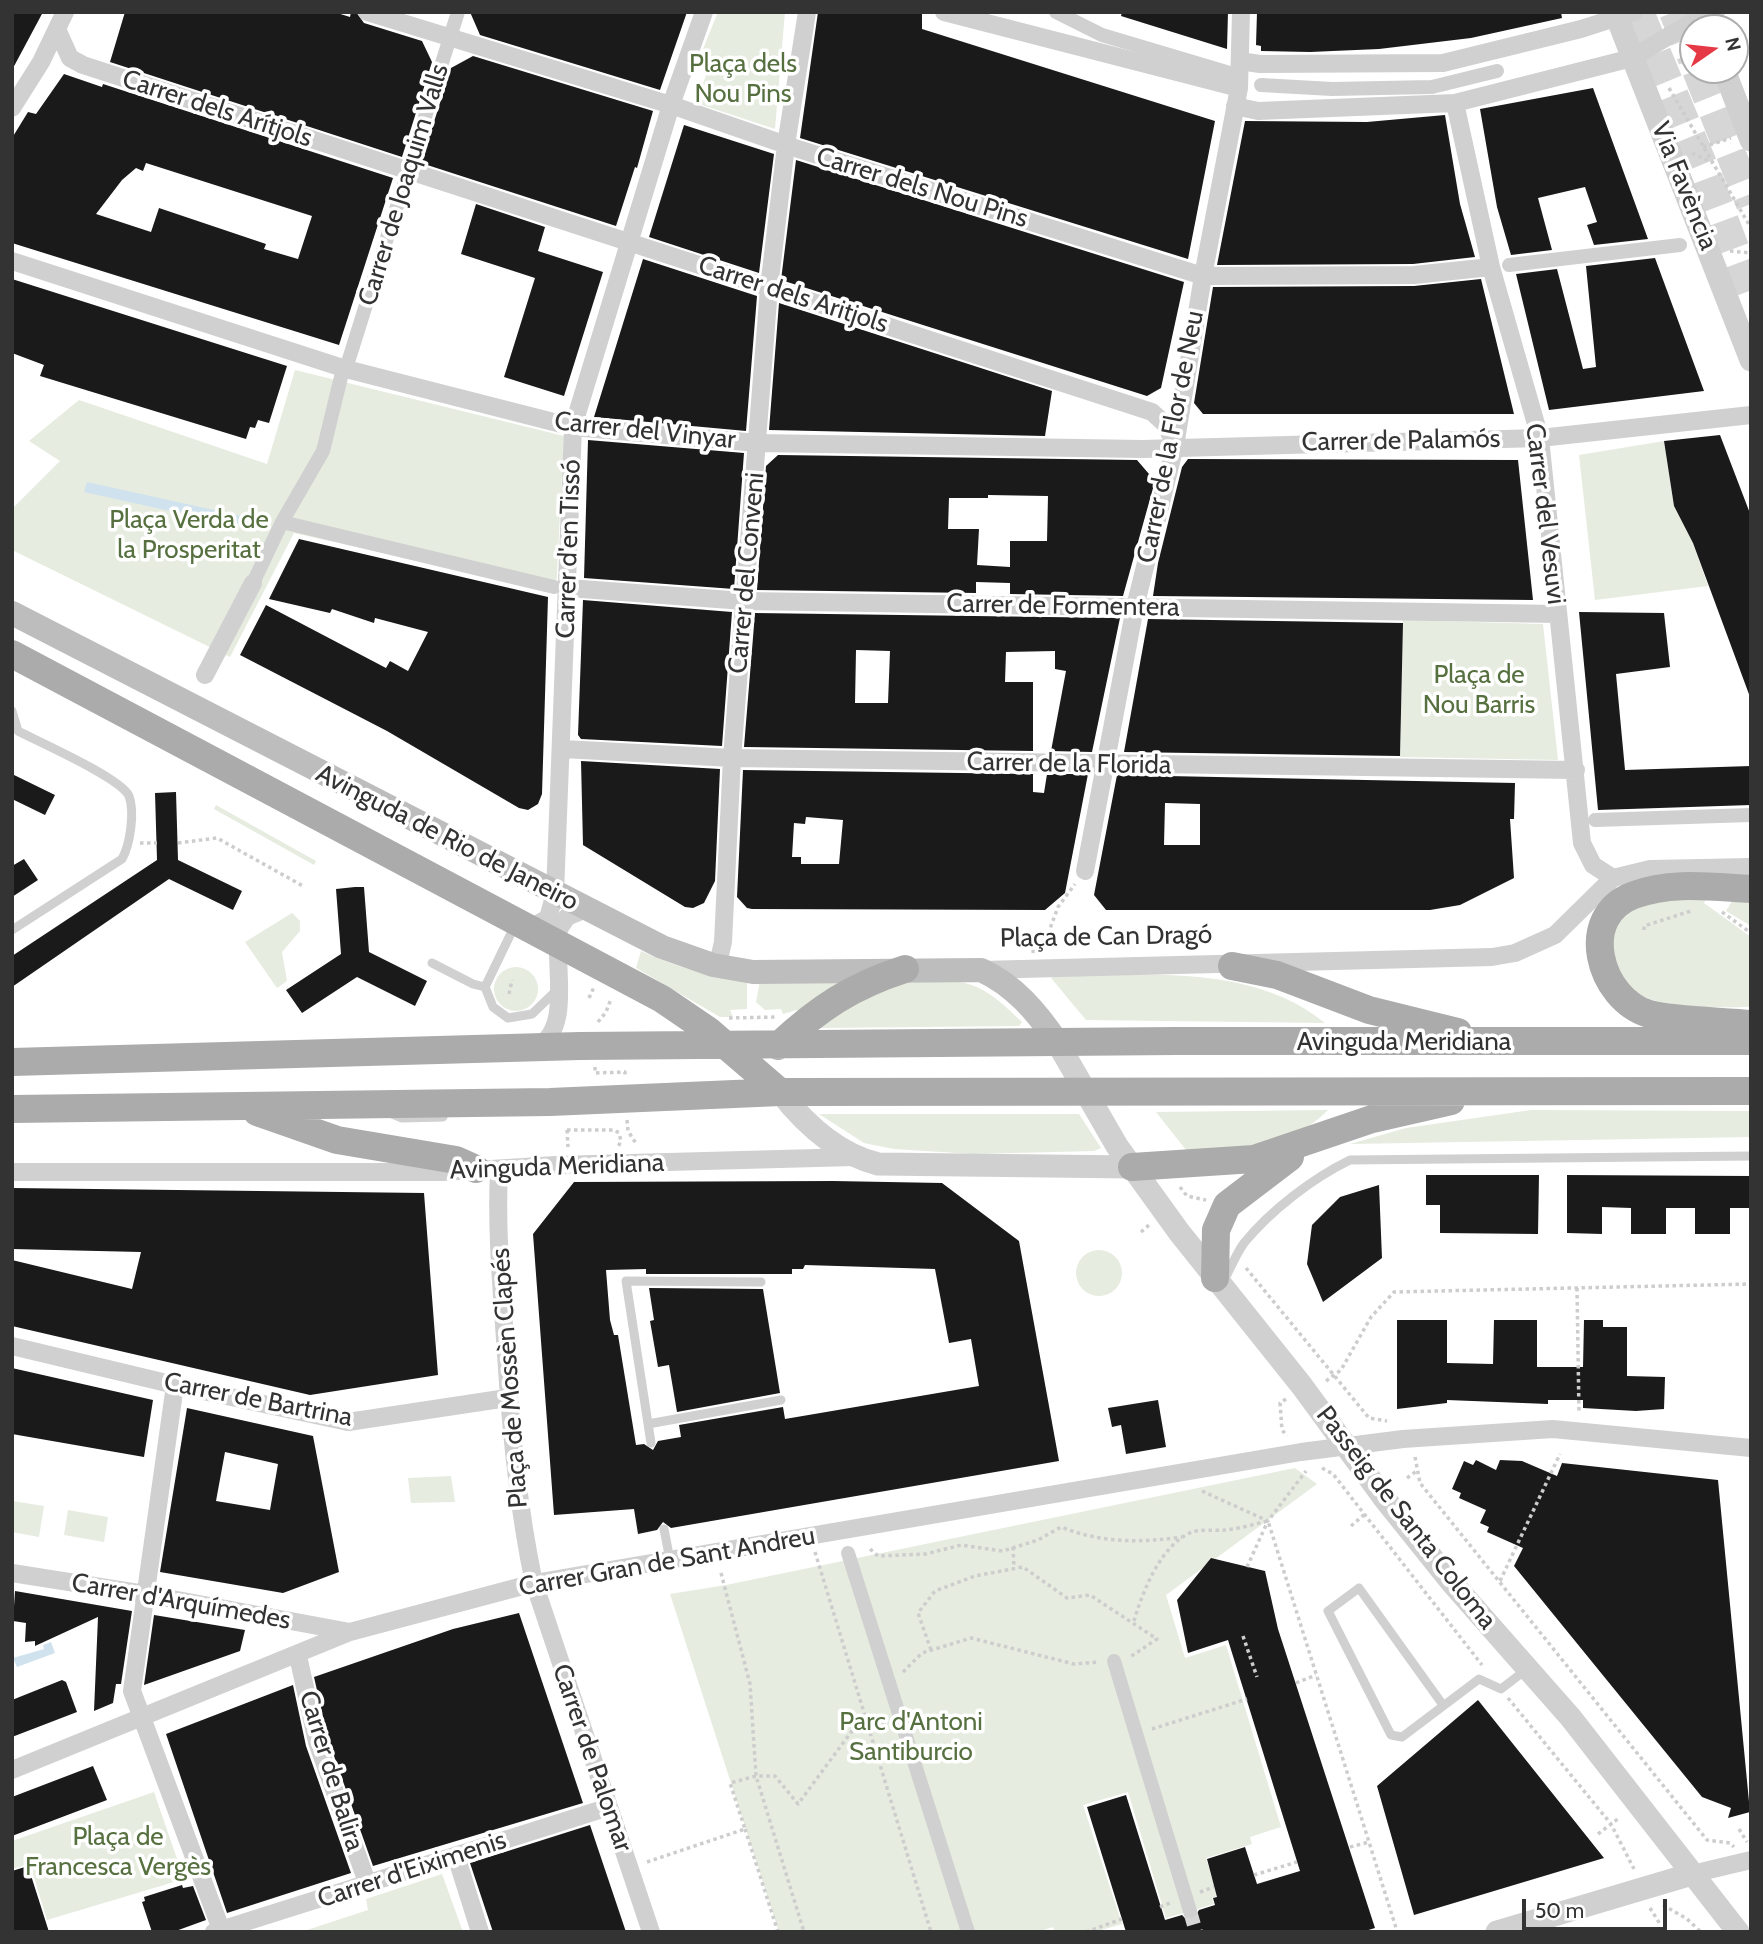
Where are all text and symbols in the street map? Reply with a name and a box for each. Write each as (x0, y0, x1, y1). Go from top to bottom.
north arrow (1679, 14, 1749, 84)
text: N (1720, 35, 1746, 54)
park label: Plaça dels Nou Pins (689, 48, 797, 110)
street label: Carrer de Joaquim Valls (352, 60, 456, 310)
street label: Carrer dels Arítjols (118, 64, 316, 154)
street label: Via Favència (1644, 117, 1724, 255)
street label: Carrer dels Nou Pins (812, 141, 1032, 235)
street label: Carrer dels Aritjols (694, 250, 892, 340)
street label: Carrer de la Flor de Neu (1131, 308, 1211, 566)
street label: Carrer del Vinyar (553, 406, 737, 456)
street label: Carrer del Vesuvi (1518, 422, 1572, 606)
street label: Carrer de Palamós (1301, 424, 1501, 458)
street label: Carrer d'en Tissó (550, 459, 588, 639)
street label: Carrer del Conveni (723, 471, 771, 675)
park label: Plaça Verda de la Prosperitat (109, 504, 269, 566)
street label: Carrer de Formentera (946, 588, 1180, 624)
park label: Plaça de Nou Barris (1423, 659, 1535, 720)
street label: Carrer de la Florida (966, 747, 1172, 781)
street label: Avinguda de Rio de Janeiro (311, 758, 583, 918)
street label: Plaça de Can Dragó (1000, 920, 1212, 954)
street label: Avinguda Meridiana (1297, 1026, 1511, 1058)
street label: Avinguda Meridiana (449, 1148, 665, 1186)
street label: Plaça de Mossèn Clapés (485, 1247, 535, 1509)
street label: Carrer de Bartrina (161, 1366, 355, 1434)
street label: Passeig de Santa Coloma (1309, 1400, 1503, 1636)
street label: Carrer Gran de Sant Andreu (516, 1521, 818, 1603)
street label: Carrer d'Arquímedes (69, 1567, 293, 1637)
street label: Carrer de Palomar (545, 1660, 639, 1856)
street label: Carrer de Balira (292, 1687, 370, 1855)
park label: Parc d'Antoni Santiburcio (839, 1706, 983, 1768)
park label: Plaça de Francesca Vergès (25, 1821, 211, 1882)
street label: Carrer d'Eiximenis (314, 1825, 510, 1915)
scale bar (1525, 1884, 1670, 1928)
text: 50 m (1535, 1898, 1584, 1923)

